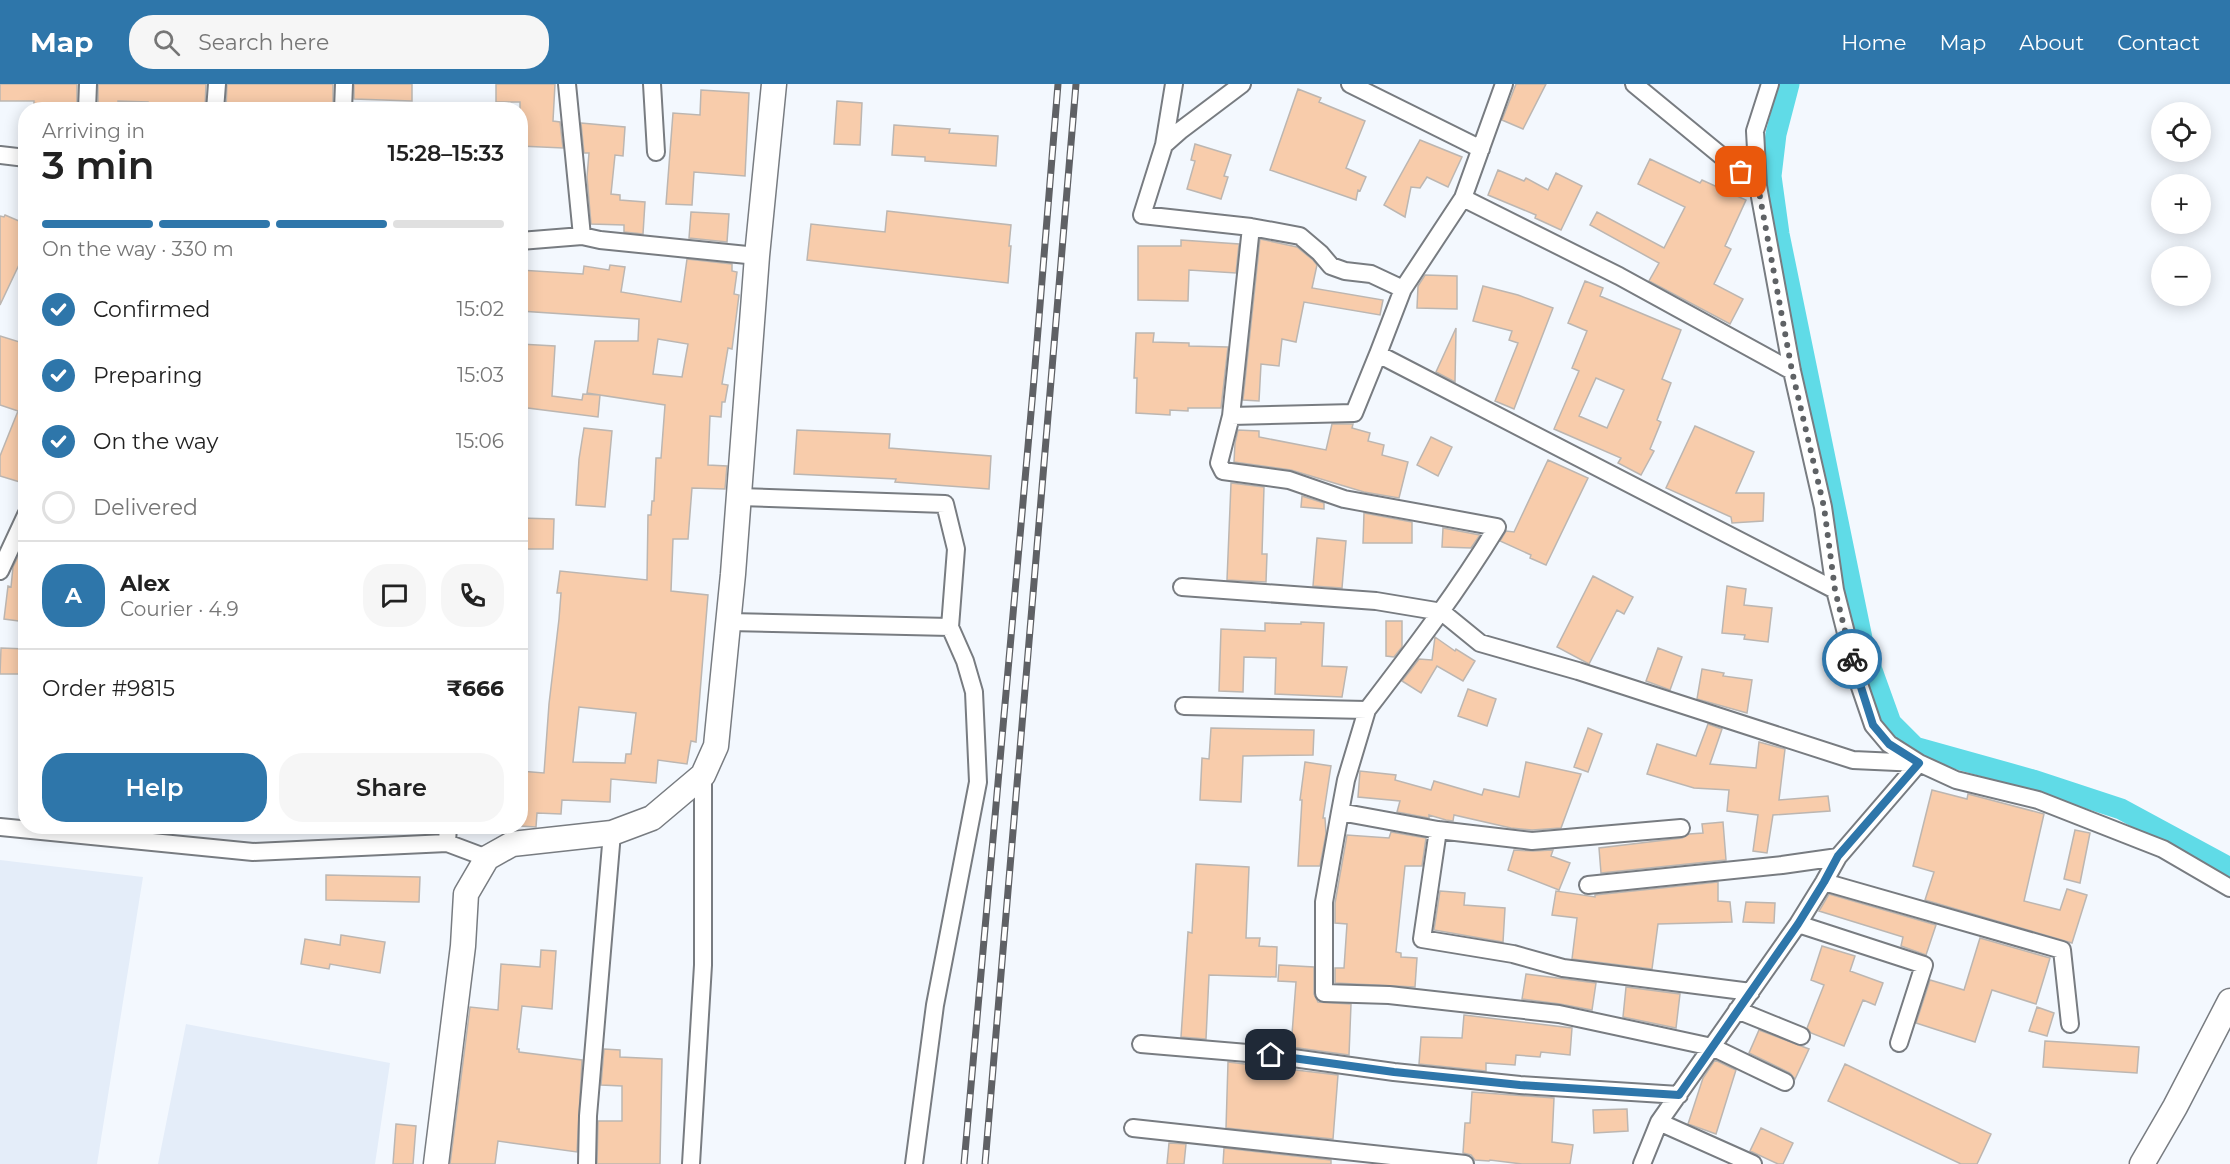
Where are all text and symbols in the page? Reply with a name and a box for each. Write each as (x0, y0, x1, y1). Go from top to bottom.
search box (129, 15, 549, 69)
text: Map (30, 25, 93, 59)
icon: search (150, 26, 183, 59)
text: Search here (198, 29, 329, 56)
text: Home (1841, 30, 1906, 55)
text: Map (1939, 30, 1986, 55)
text: About (2019, 30, 2084, 55)
text: Contact (2117, 30, 2200, 55)
map controls (2151, 102, 2211, 306)
button: locate (2151, 102, 2211, 162)
text: Arriving in (42, 119, 145, 143)
text: 15:28–15:33 (388, 140, 504, 167)
text: 3 min (42, 141, 155, 189)
pin (1715, 146, 1766, 197)
icon: bag (1724, 155, 1757, 188)
button: + (2151, 174, 2211, 234)
text: On the way · 330 m (42, 237, 234, 261)
button: − (2151, 246, 2211, 306)
icon: check (42, 293, 75, 326)
text: Confirmed (93, 296, 210, 323)
text: 15:02 (457, 297, 504, 321)
icon: check (42, 359, 75, 392)
text: Preparing (93, 362, 202, 389)
text: 15:03 (457, 363, 504, 387)
icon: check (42, 425, 75, 458)
text: On the way (93, 428, 218, 455)
text: 15:06 (456, 429, 504, 453)
text: Delivered (93, 494, 198, 521)
button: chat (363, 564, 426, 627)
button: phone (441, 564, 504, 627)
text: Alex (120, 570, 170, 597)
text: A (65, 582, 82, 609)
text: Courier · 4.9 (120, 597, 239, 621)
courier (1822, 629, 1882, 689)
icon: bike (1836, 643, 1869, 676)
text: Order #9815 (42, 675, 175, 702)
text: ₹666 (446, 675, 504, 702)
button: Help (42, 753, 267, 822)
button: Share (279, 753, 504, 822)
pin (1245, 1029, 1296, 1080)
icon: home (1254, 1038, 1287, 1071)

